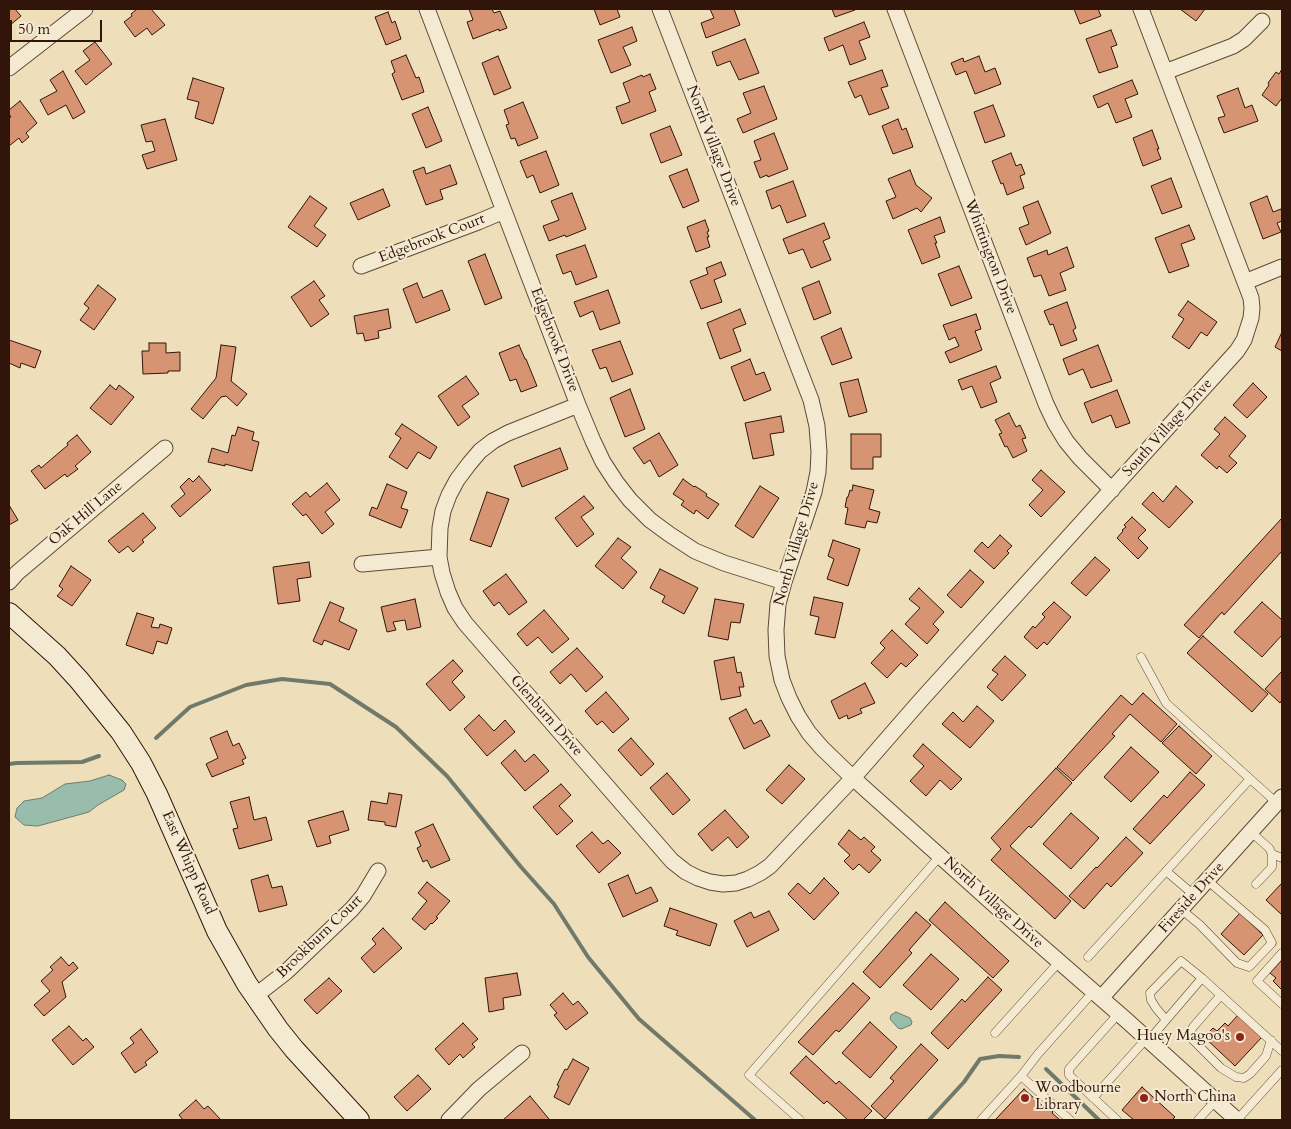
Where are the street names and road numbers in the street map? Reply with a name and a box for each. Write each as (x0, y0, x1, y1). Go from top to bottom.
street label: North Village Drive (682, 83, 744, 209)
street label: Whittington Drive (960, 197, 1020, 317)
street label: Edgebrook Court (376, 210, 488, 268)
street label: Edgebrook Drive (526, 285, 582, 395)
street label: South Village Drive (1119, 375, 1217, 481)
street label: Oak Hill Lane (45, 478, 127, 550)
street label: North Village Drive (771, 480, 823, 608)
street label: Glenburn Drive (506, 672, 586, 760)
street label: East Whipp Road (157, 808, 219, 918)
street label: North Village Drive (939, 853, 1047, 953)
street label: Fireside Drive (1155, 859, 1229, 937)
street label: Brookburn Court (273, 892, 367, 982)

